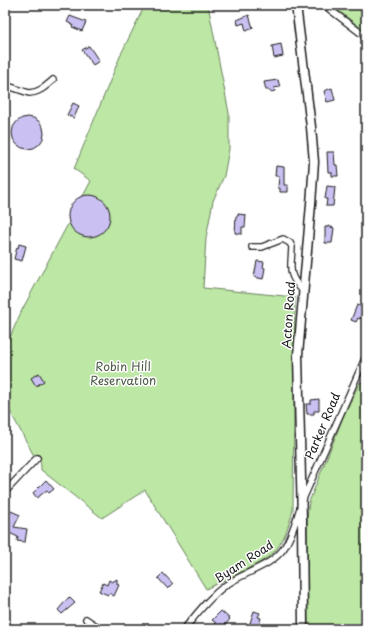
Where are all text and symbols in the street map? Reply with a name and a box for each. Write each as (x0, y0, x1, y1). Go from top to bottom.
street label: Acton Road (277, 281, 299, 349)
park label: Robin Hill Reservation (90, 357, 156, 389)
street label: Parker Road (300, 390, 344, 462)
street label: Byam Road (210, 535, 276, 587)

